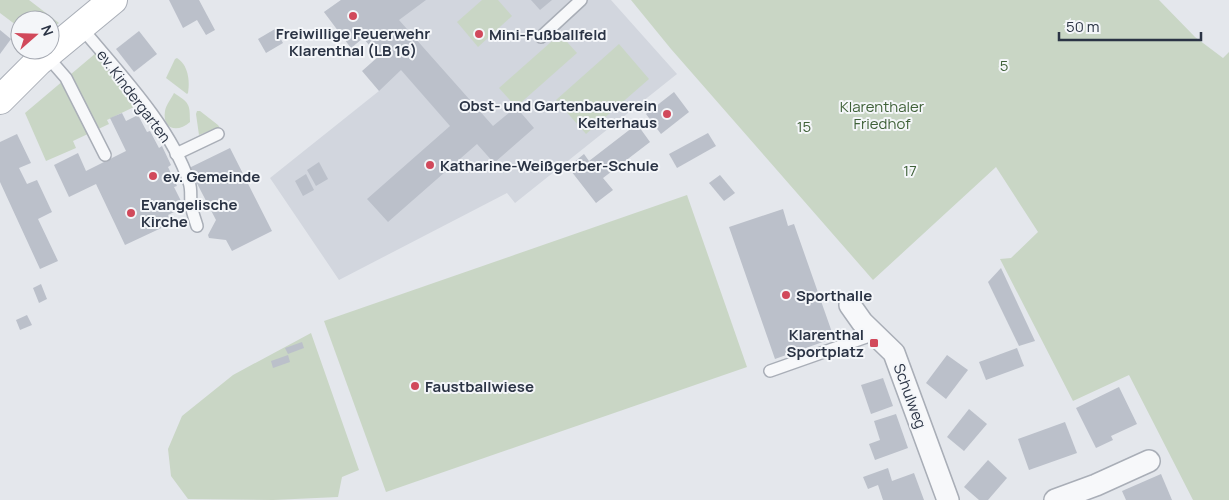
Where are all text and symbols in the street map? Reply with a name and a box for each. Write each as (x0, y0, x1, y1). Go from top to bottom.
north arrow (10, 10, 60, 60)
marker: Freiwillige Feuerwehr Klarenthal (LB 16) (347, 10, 359, 22)
scale bar (1059, 10, 1202, 42)
text: 50 m (1066, 16, 1100, 37)
text: N (37, 22, 58, 38)
place label: Freiwillige Feuerwehr Klarenthal (LB 16) (276, 23, 430, 61)
place label: Mini-Fußballfeld (489, 24, 607, 45)
marker: Mini-Fußballfeld (473, 28, 485, 40)
street label: ev. Kindergarten (92, 45, 176, 147)
park label: 5 (1000, 55, 1008, 76)
place label: Obst- und Gartenbauverein Kelterhaus (459, 95, 657, 133)
park label: Klarenthaler Friedhof (840, 96, 925, 134)
marker: Obst- und Gartenbauverein Kelterhaus (661, 108, 673, 120)
park label: 15 (797, 116, 811, 137)
place label: Katharine-Weißgerber-Schule (440, 155, 659, 176)
marker: Katharine-Weißgerber-Schule (424, 159, 436, 171)
park label: 17 (903, 160, 917, 181)
place label: ev. Gemeinde (163, 166, 260, 187)
marker: ev. Gemeinde (147, 170, 159, 182)
place label: Evangelische Kirche (141, 194, 238, 232)
marker: Evangelische Kirche (125, 207, 137, 219)
place label: Sporthalle (796, 285, 872, 306)
marker: Sporthalle (780, 289, 792, 301)
place label: Klarenthal Sportplatz (787, 324, 864, 362)
marker: Klarenthal Sportplatz (868, 337, 880, 349)
street label: Schulweg (889, 361, 931, 431)
place label: Faustballwiese (425, 376, 534, 397)
marker: Faustballwiese (409, 380, 421, 392)

